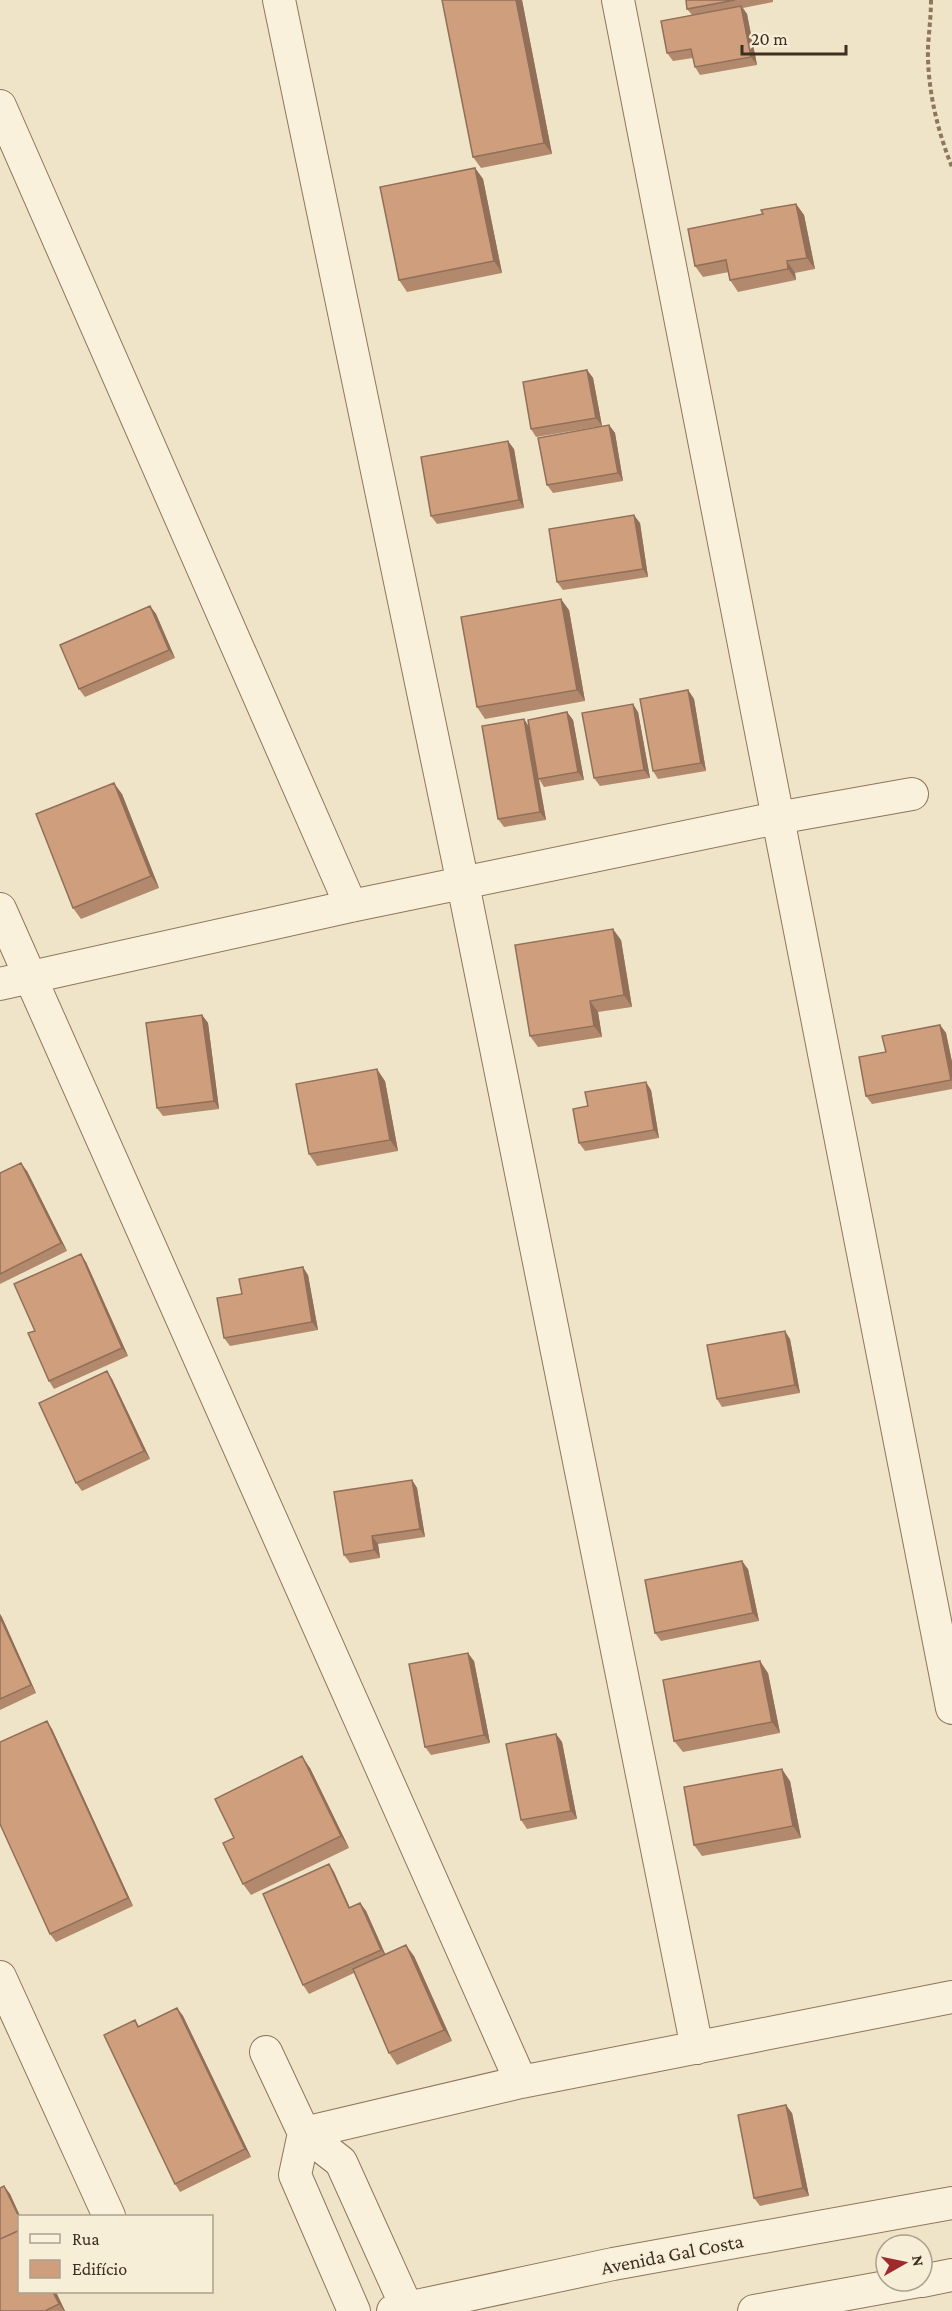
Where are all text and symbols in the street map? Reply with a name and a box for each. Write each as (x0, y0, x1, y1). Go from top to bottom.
scale bar (742, 18, 846, 56)
text: 20 m (751, 29, 788, 49)
legend (18, 2215, 213, 2293)
text: Rua (72, 2229, 100, 2249)
street label: Avenida Gal Costa (599, 2229, 745, 2279)
north arrow (874, 2233, 934, 2293)
text: N (909, 2254, 928, 2268)
text: Edifício (72, 2259, 127, 2279)

